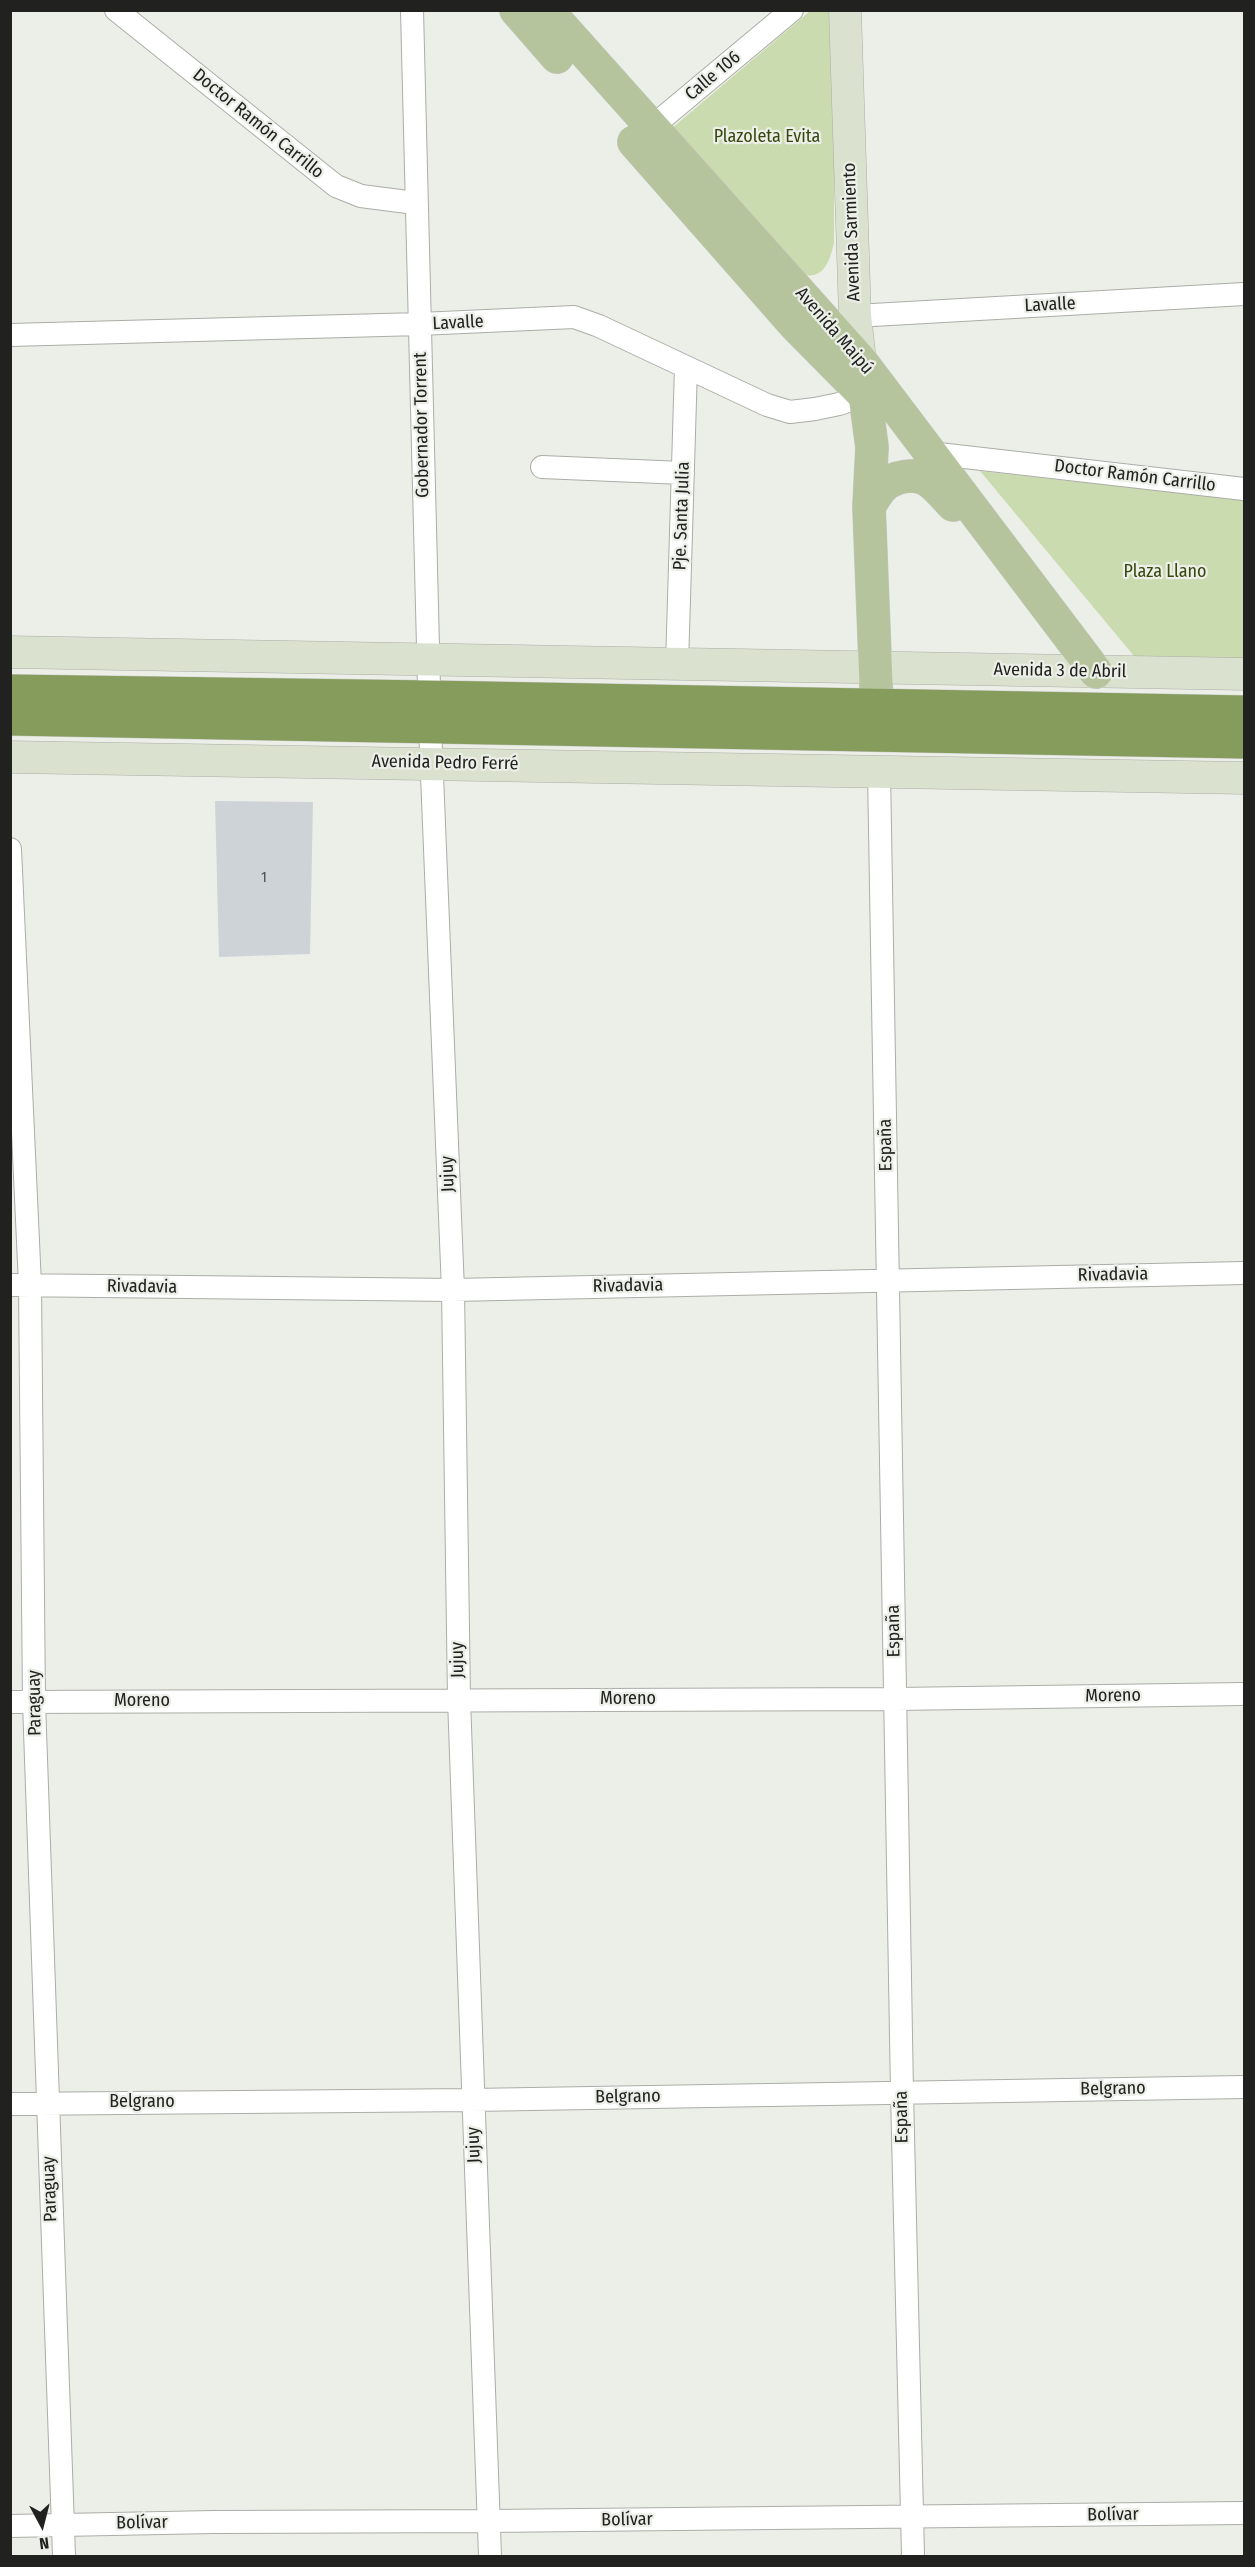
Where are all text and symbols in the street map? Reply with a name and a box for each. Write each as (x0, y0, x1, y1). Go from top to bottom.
street label: Calle 106 (681, 47, 745, 105)
street label: Doctor Ramón Carrillo (188, 64, 328, 184)
park label: Plazoleta Evita (714, 126, 820, 148)
street label: Avenida Sarmiento (839, 162, 865, 302)
street label: Avenida Maipú (790, 283, 878, 379)
street label: Lavalle (1024, 293, 1076, 317)
street label: Lavalle (432, 311, 484, 335)
street label: Gobernador Torrent (410, 352, 434, 498)
street label: Doctor Ramón Carrillo (1053, 455, 1217, 497)
street label: Pje. Santa Julia (669, 461, 695, 571)
park label: Plaza Llano (1124, 561, 1206, 583)
street label: Avenida 3 de Abril (993, 659, 1127, 683)
street label: Avenida Pedro Ferré (371, 751, 519, 775)
house number: 1 (261, 869, 267, 887)
street label: España (875, 1119, 897, 1171)
street label: Jujuy (437, 1155, 459, 1193)
street label: Rivadavia (1078, 1264, 1148, 1286)
street label: Rivadavia (593, 1275, 663, 1297)
street label: Rivadavia (107, 1276, 177, 1298)
street label: España (883, 1605, 905, 1657)
street label: Jujuy (447, 1642, 469, 1678)
street label: Paraguay (24, 1670, 46, 1736)
street label: Moreno (1085, 1685, 1141, 1707)
street label: Moreno (600, 1688, 656, 1710)
street label: Moreno (114, 1690, 170, 1712)
street label: Belgrano (1080, 2078, 1146, 2100)
street label: Belgrano (595, 2086, 661, 2108)
street label: Belgrano (109, 2091, 175, 2113)
street label: España (891, 2091, 913, 2143)
street label: Jujuy (463, 2126, 485, 2164)
street label: Paraguay (38, 2156, 62, 2222)
north arrow (12, 2495, 72, 2555)
street label: Bolívar (1087, 2504, 1139, 2526)
street label: Bolívar (601, 2509, 653, 2531)
street label: Bolívar (116, 2512, 168, 2534)
text: N (38, 2533, 50, 2553)

